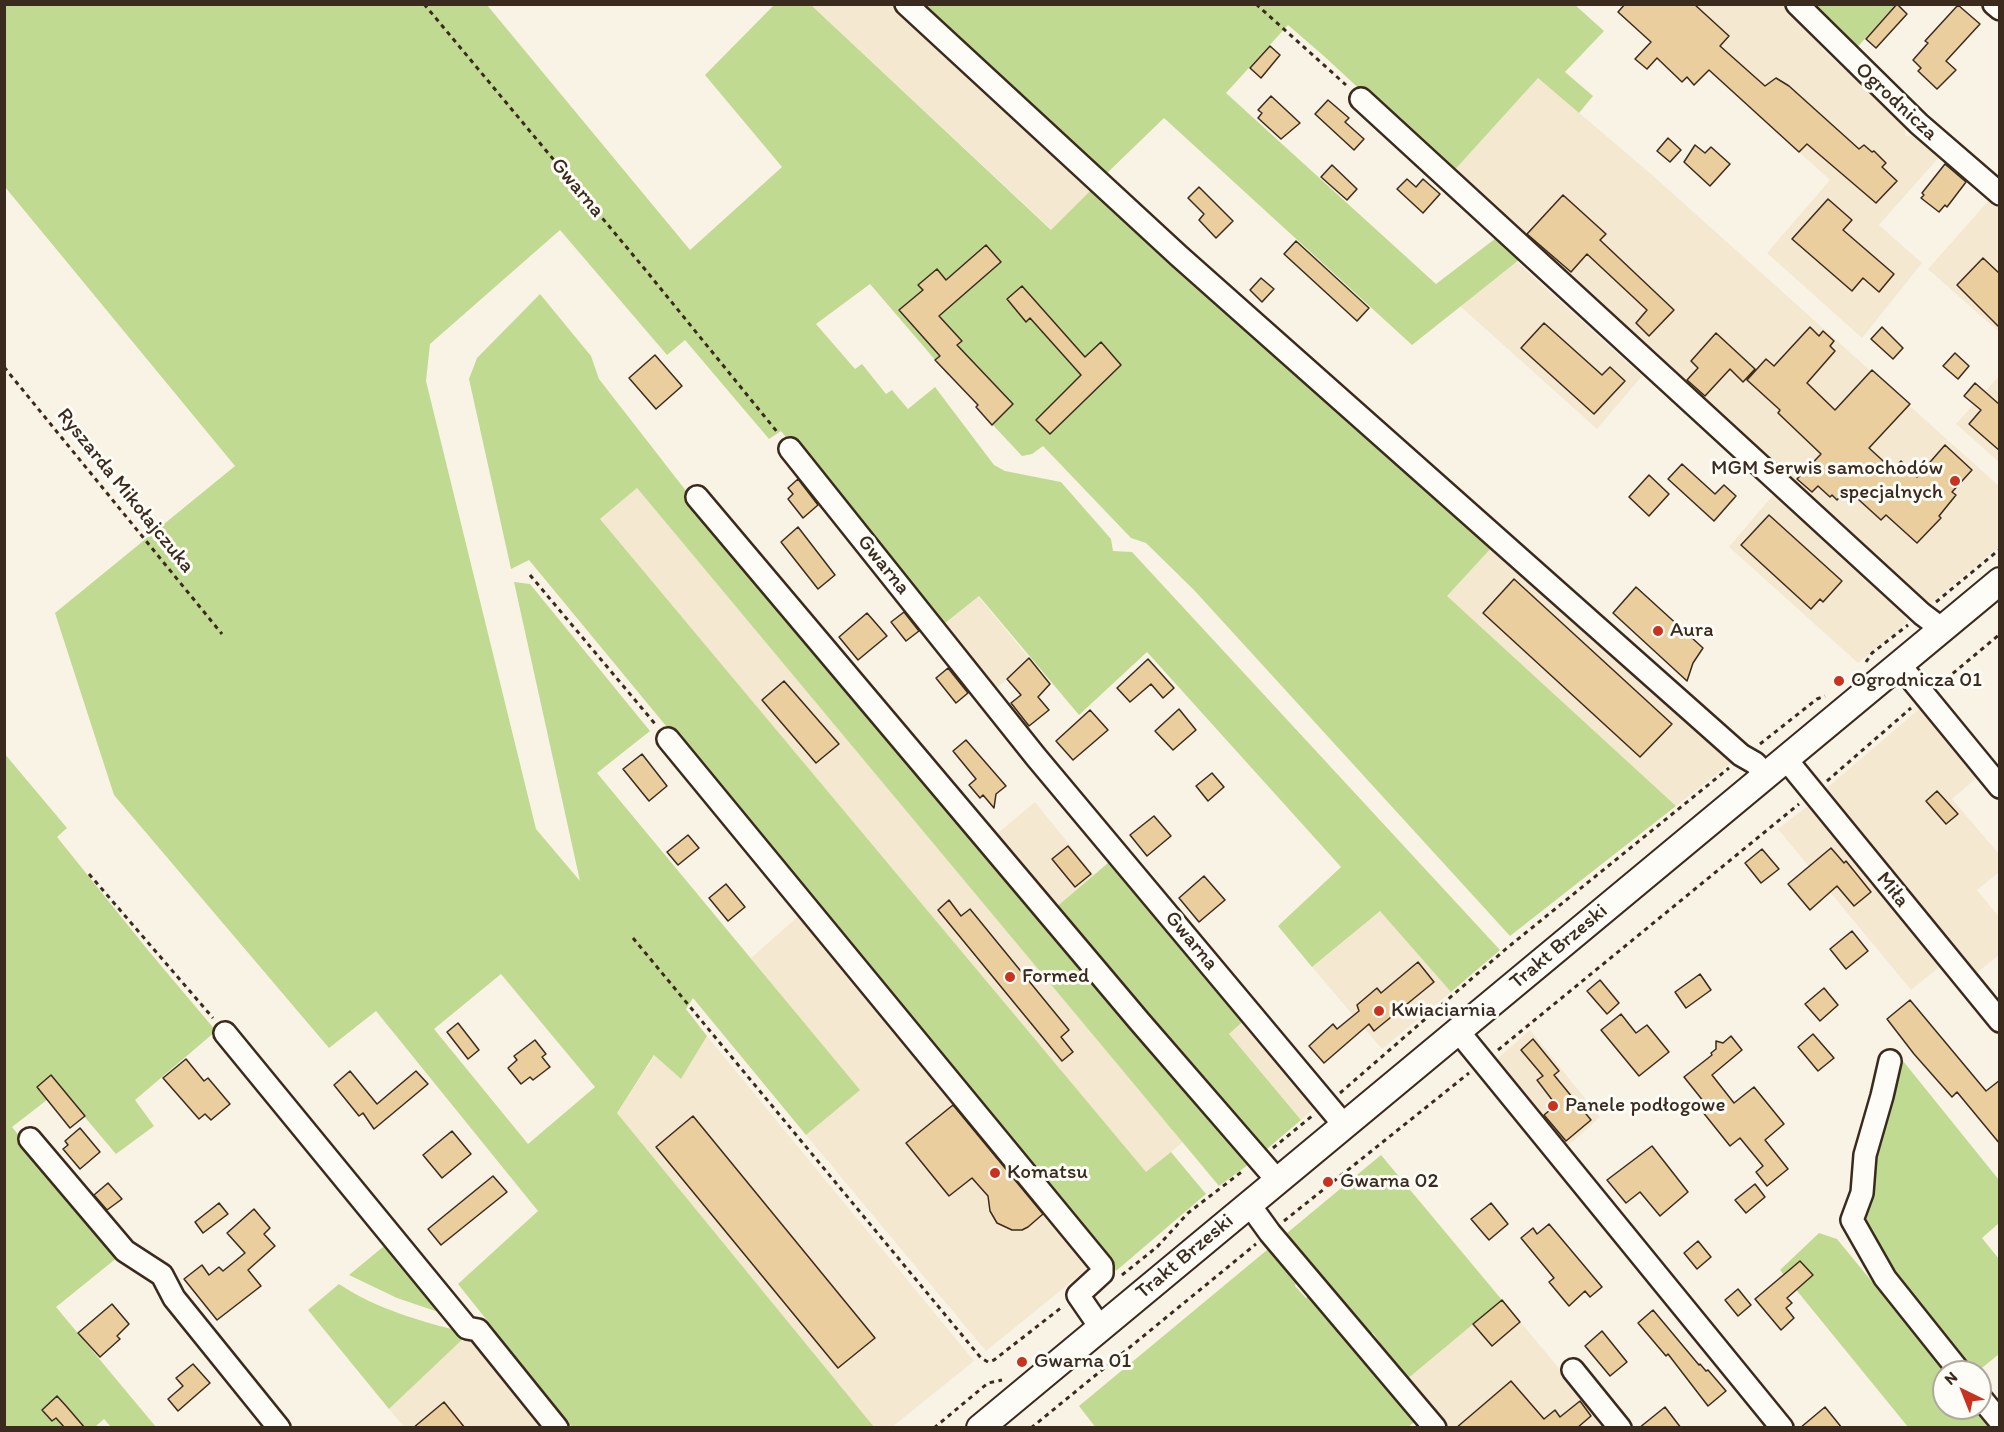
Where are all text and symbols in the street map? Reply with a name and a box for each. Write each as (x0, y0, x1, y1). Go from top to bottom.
street label: Ogrodnicza (1850, 57, 1942, 147)
street label: Gwarna (545, 153, 609, 223)
street label: Ryszarda Mikołajczuka (51, 404, 199, 578)
place label: MGM Serwis samochodów specjalnych (1711, 456, 1943, 506)
marker: MGM Serwis samochodów specjalnych (1948, 474, 1962, 488)
street label: Gwarna (851, 530, 915, 600)
place label: Aura (1670, 618, 1714, 644)
marker: Aura (1651, 624, 1665, 638)
place label: Ogrodnicza 01 (1851, 668, 1982, 694)
marker: Ogrodnicza 01 (1832, 674, 1846, 688)
street label: Miła (1870, 867, 1914, 913)
street label: Trakt Brzeski (1505, 899, 1613, 995)
street label: Gwarna (1159, 906, 1223, 976)
place label: Formed (1022, 964, 1089, 990)
marker: Formed (1003, 970, 1017, 984)
place label: Kwiaciarnia (1391, 998, 1496, 1024)
marker: Kwiaciarnia (1372, 1004, 1386, 1018)
place label: Panele podłogowe (1565, 1093, 1725, 1119)
marker: Panele podłogowe (1546, 1099, 1560, 1113)
place label: Komatsu (1007, 1160, 1088, 1186)
marker: Komatsu (988, 1166, 1002, 1180)
place label: Gwarna 02 (1340, 1169, 1438, 1195)
marker: Gwarna 02 (1321, 1175, 1335, 1189)
street label: Trakt Brzeski (1131, 1209, 1239, 1305)
place label: Gwarna 01 (1034, 1349, 1131, 1375)
marker: Gwarna 01 (1015, 1355, 1029, 1369)
north arrow (1932, 1360, 1992, 1420)
text: N (1940, 1367, 1961, 1389)

